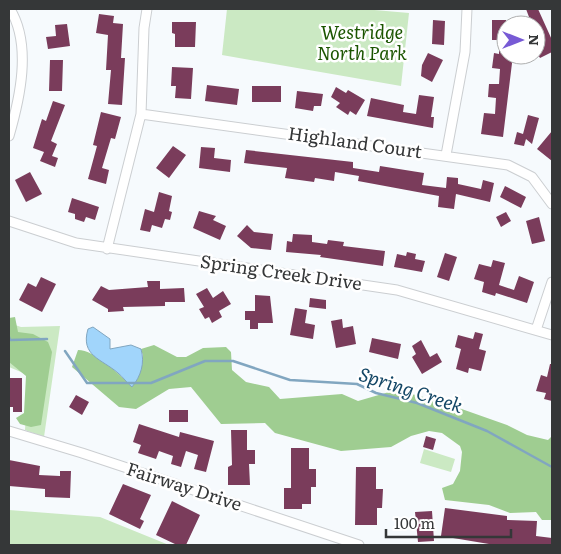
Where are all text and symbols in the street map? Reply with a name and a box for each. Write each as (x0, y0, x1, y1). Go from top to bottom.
north arrow (496, 15, 546, 65)
park label: Westridge North Park (317, 18, 407, 66)
text: N (525, 34, 545, 46)
street label: Highland Court (286, 119, 425, 164)
street label: Spring Creek Drive (199, 247, 364, 296)
water label: Spring Creek (356, 359, 468, 419)
street label: Fairway Drive (123, 454, 246, 517)
scale bar (386, 506, 511, 538)
text: 100 m (394, 511, 435, 534)

